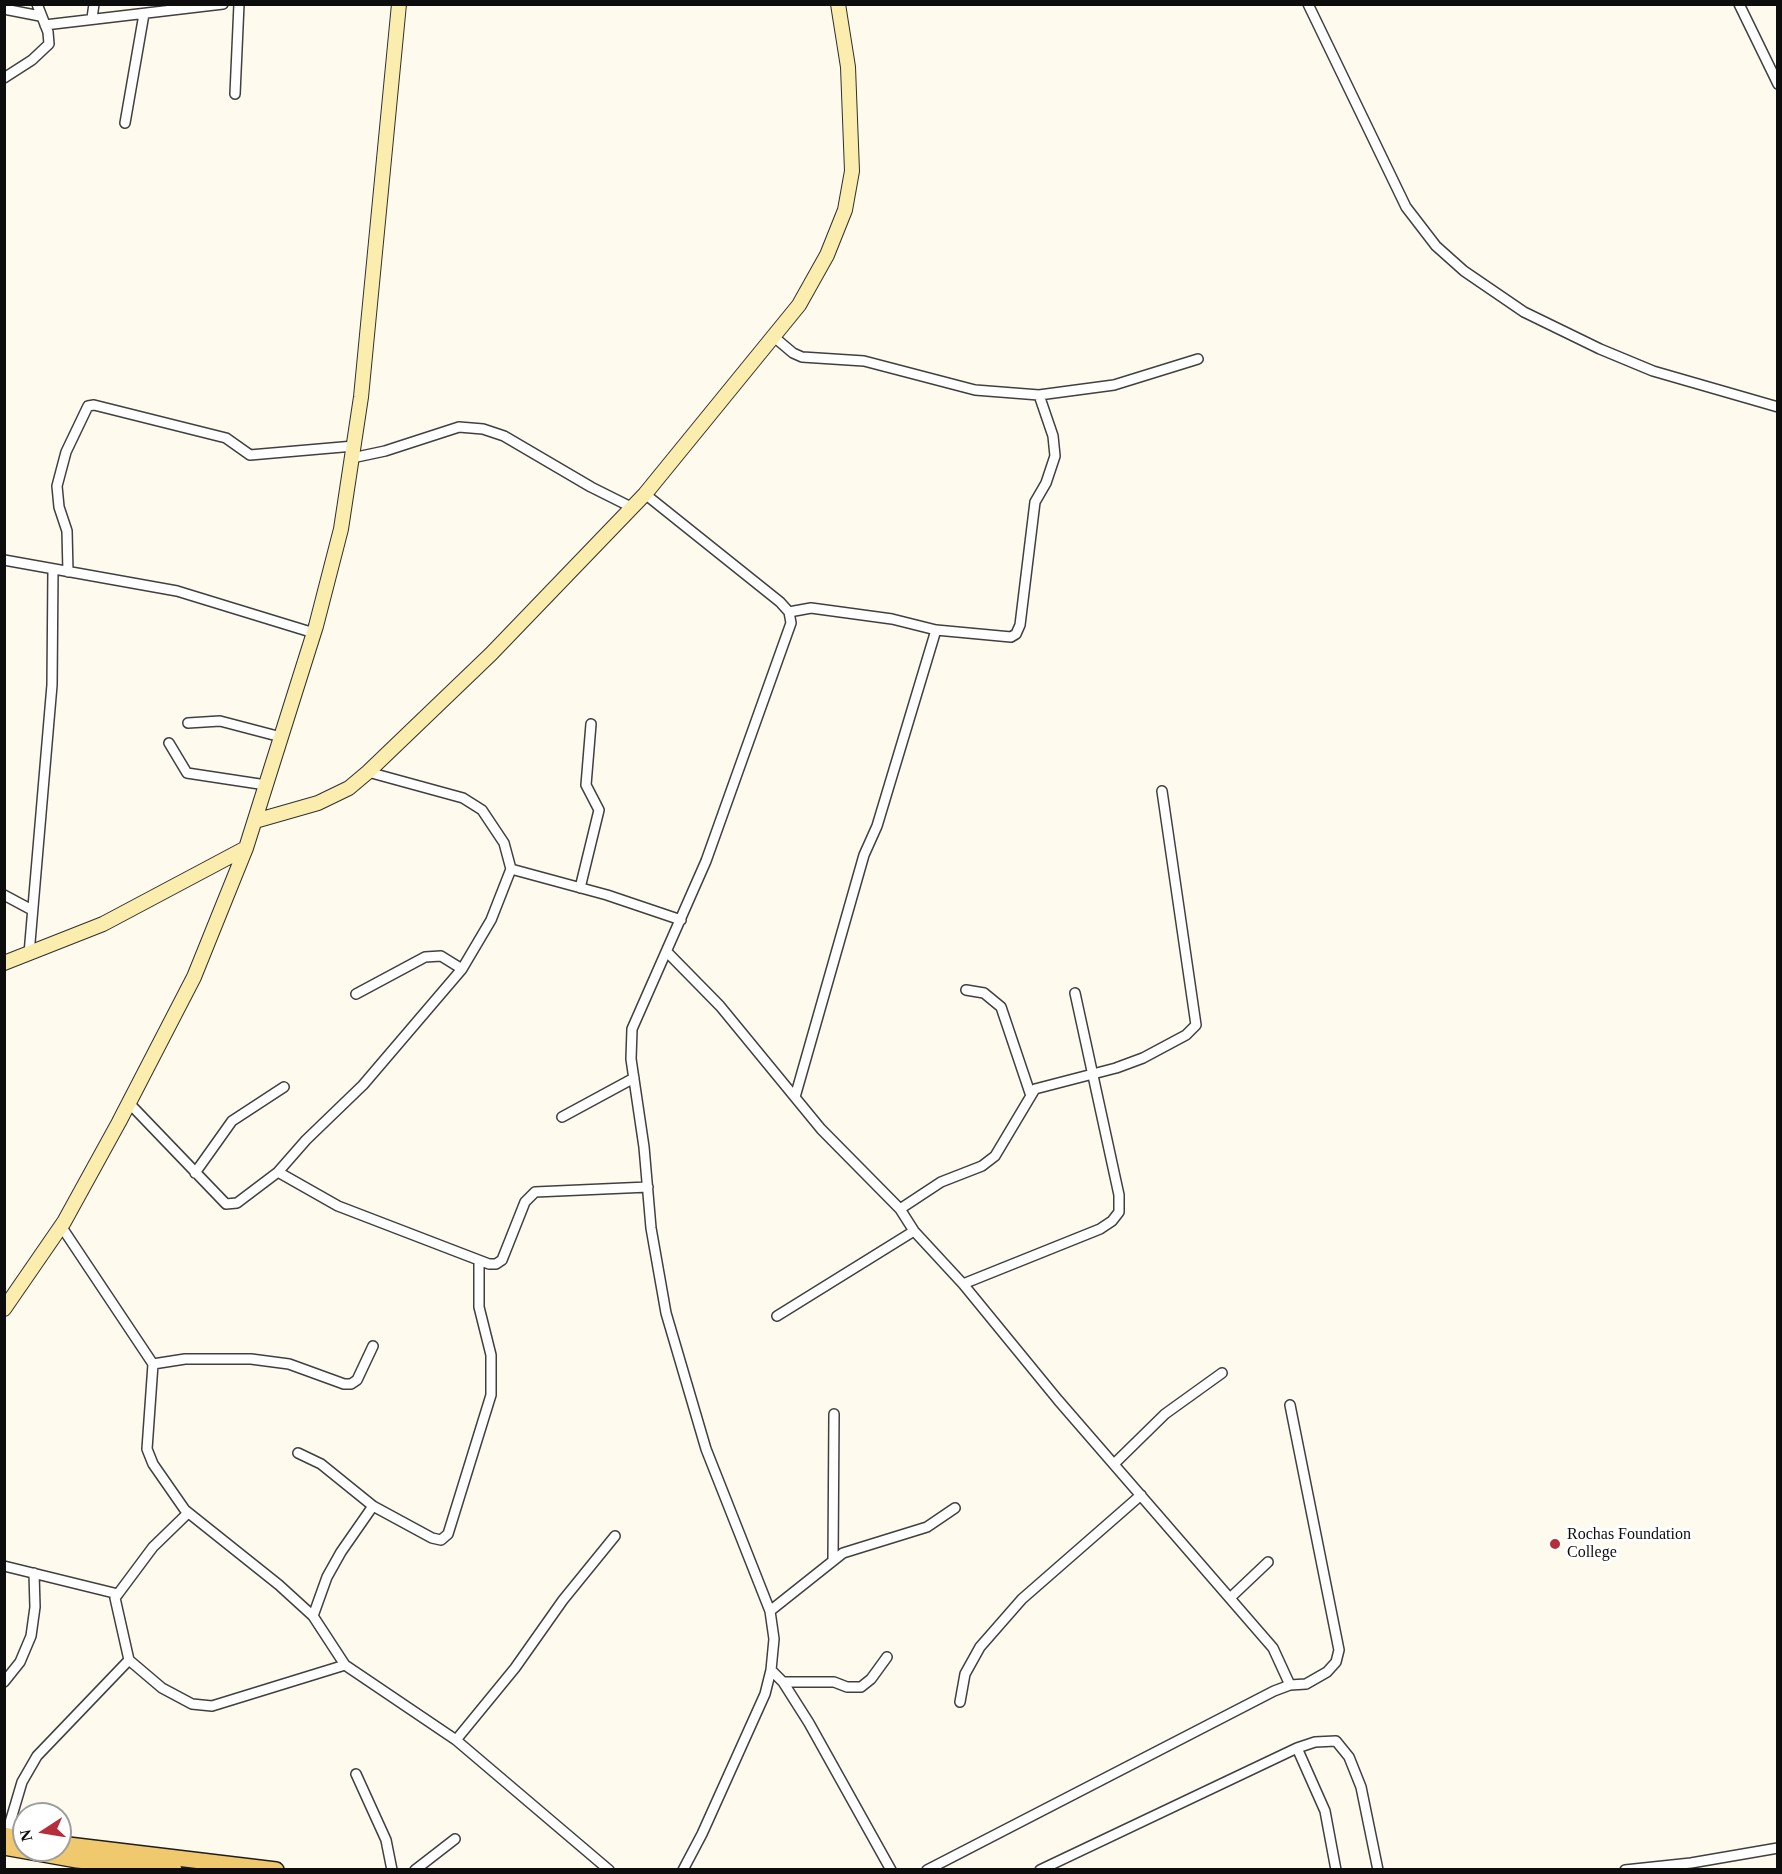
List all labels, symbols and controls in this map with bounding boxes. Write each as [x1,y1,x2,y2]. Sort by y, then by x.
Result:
place label: Rochas Foundation College [1567,1525,1691,1563]
marker: Rochas Foundation College [1548,1537,1562,1551]
north arrow [12,1802,72,1862]
text: N [16,1828,35,1843]

